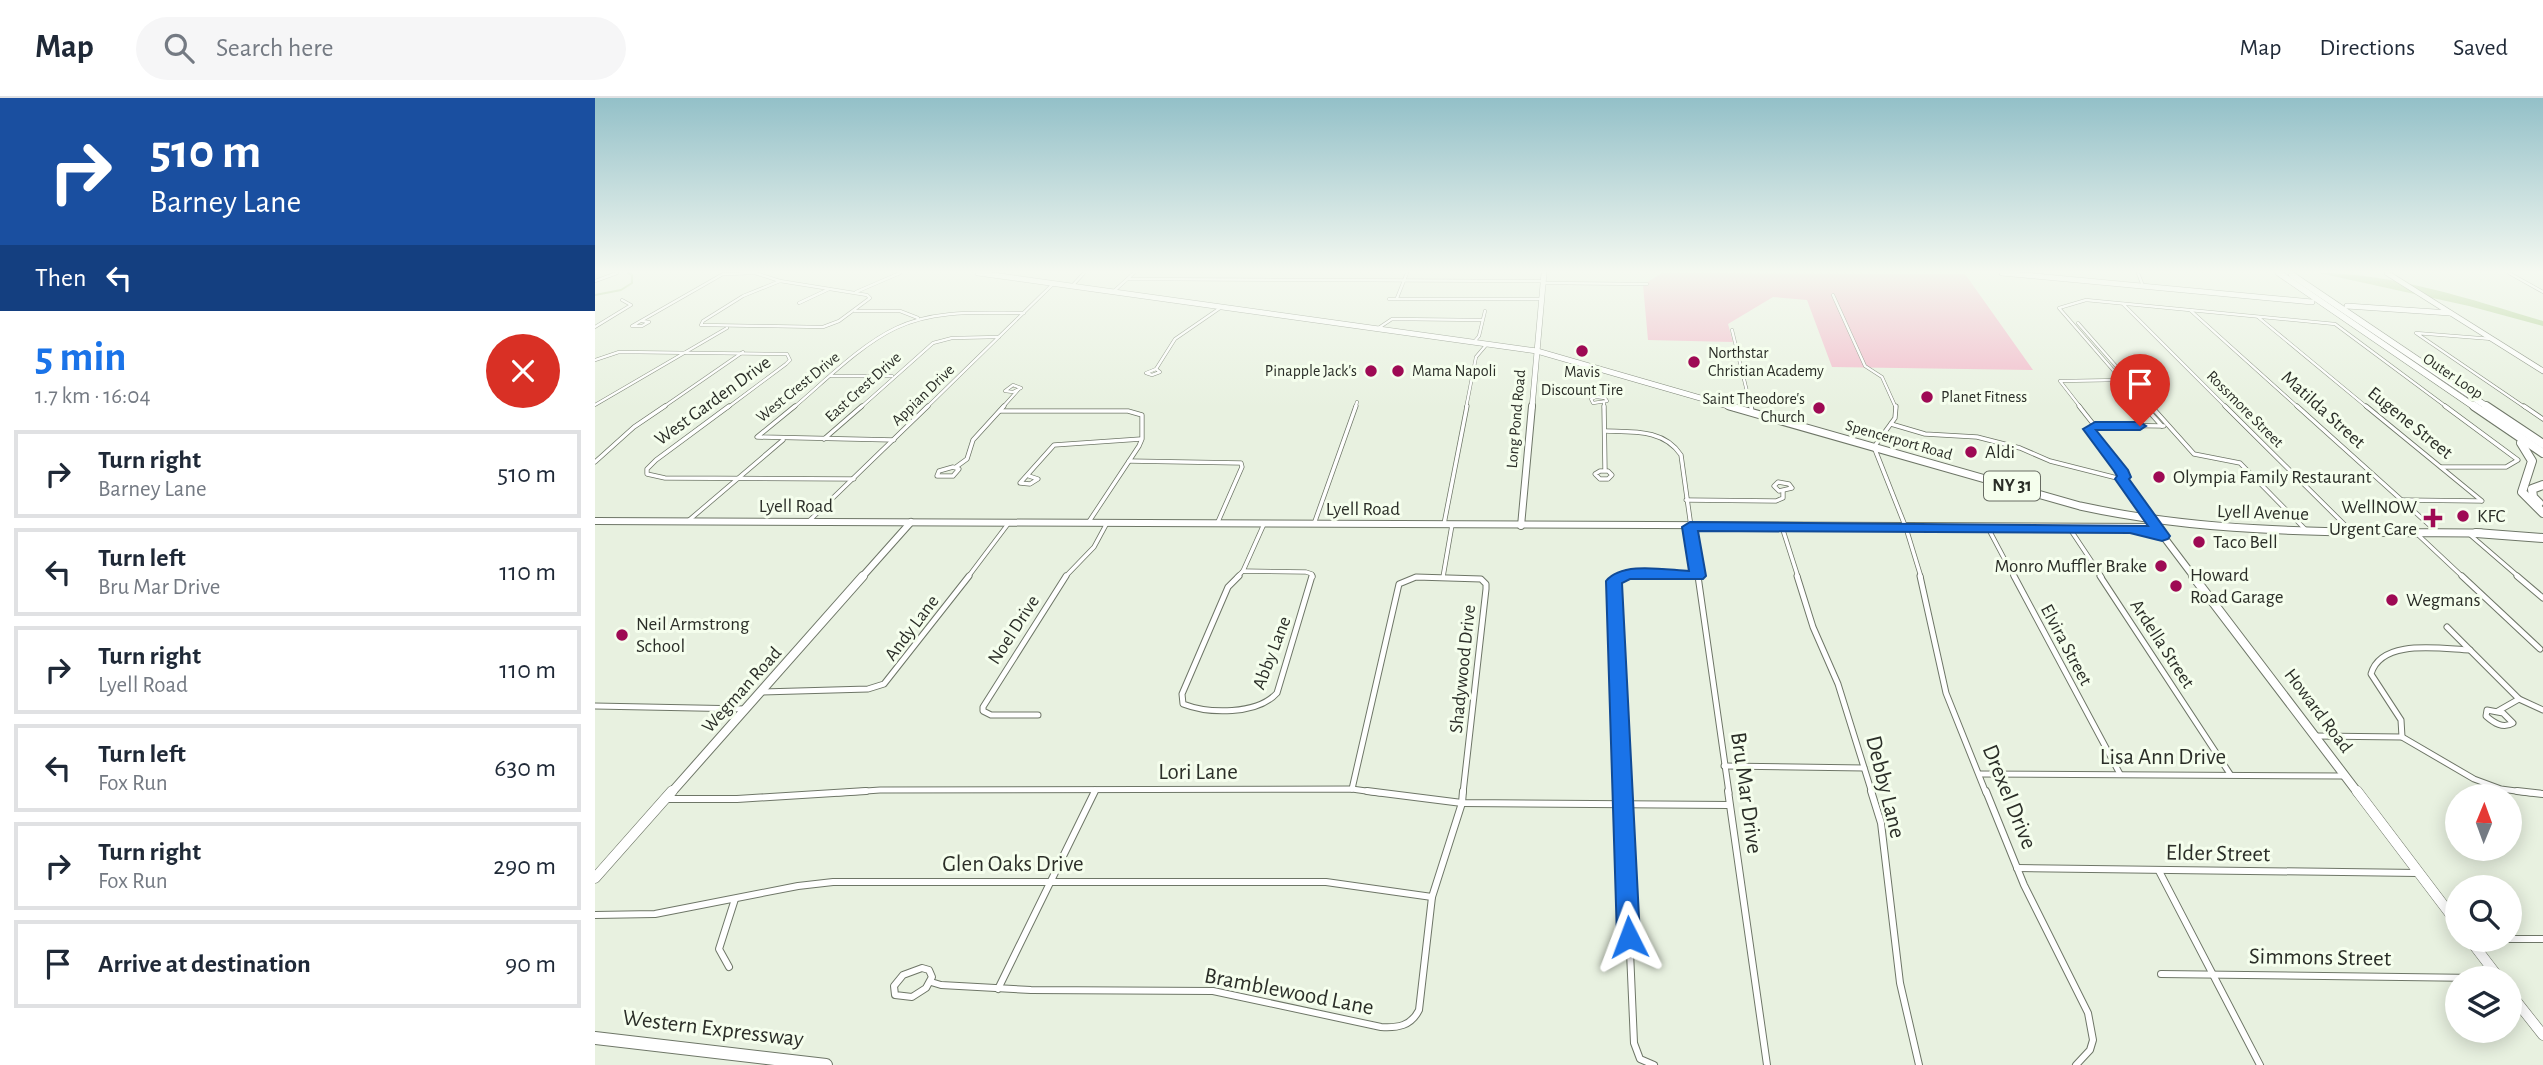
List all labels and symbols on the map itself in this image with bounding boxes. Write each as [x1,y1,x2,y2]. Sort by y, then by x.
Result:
marker: Mavis Discount Tire [1574,343,1590,359]
place label: Northstar Christian Academy [1708,345,1824,380]
street label: West Crest Drive [753,349,843,425]
street label: East Crest Drive [822,349,904,425]
street label: Outer Loop [2420,350,2486,402]
street label: West Garden Drive [652,353,774,449]
marker: Northstar Christian Academy [1686,354,1702,370]
pin [2110,354,2170,426]
street label: Appian Drive [888,361,958,429]
place label: Pinapple Jack's [1265,363,1357,379]
marker: Pinapple Jack's [1363,363,1379,379]
marker: Mama Napoli [1390,363,1406,379]
place label: Mama Napoli [1412,363,1496,379]
place label: Mavis Discount Tire [1541,364,1623,398]
street label: Rossmore Street [2204,368,2286,450]
street label: Matilda Street [2277,368,2369,452]
street label: Long Pond Road [1504,369,1528,469]
street label: Eugene Street [2364,383,2456,463]
marker: Planet Fitness [1919,389,1935,405]
place label: Planet Fitness [1941,389,2027,405]
place label: Saint Theodore's Church [1703,391,1805,425]
marker: Saint Theodore's Church [1811,400,1827,416]
street label: Spencerport Road [1844,417,1954,463]
place label: Aldi [1985,443,2015,462]
marker: Aldi [1963,444,1979,460]
place label: Olympia Family Restaurant [2173,468,2372,487]
marker: Olympia Family Restaurant [2151,469,2167,485]
road number: NY 31 [1984,472,2040,500]
street label: Lyell Road [759,497,833,516]
place label: WellNOW Urgent Care [2329,498,2417,539]
street label: Lyell Road [1326,500,1400,519]
street label: Lyell Avenue [2217,502,2309,524]
place label: KFC [2477,507,2506,526]
marker: WellNOW Urgent Care [2423,508,2443,528]
marker: KFC [2455,508,2471,524]
place label: Taco Bell [2213,533,2278,552]
marker: Taco Bell [2191,534,2207,550]
place label: Monro Muffler Brake [1995,557,2147,576]
marker: Monro Muffler Brake [2153,558,2169,574]
place label: Howard Road Garage [2190,566,2283,607]
marker: Howard Road Garage [2168,578,2184,594]
place label: Wegmans [2406,591,2481,610]
street label: Andy Lane [881,592,943,664]
street label: Noel Drive [985,592,1043,668]
marker: Wegmans [2384,592,2400,608]
street label: Ardella Street [2126,596,2198,692]
street label: Elvira Street [2037,601,2095,689]
street label: Shadywood Drive [1447,604,1479,734]
street label: Abby Lane [1249,614,1295,692]
place label: Neil Armstrong School [636,615,750,656]
marker: Neil Armstrong School [614,627,630,643]
street label: Wegman Road [699,643,785,737]
street label: Howard Road [2280,665,2356,757]
street label: Bru Mar Drive [1726,731,1766,855]
street label: Debby Lane [1861,733,1909,841]
street label: Drexel Drive [1978,741,2040,853]
street label: Lisa Ann Drive [2100,746,2226,769]
street label: Lori Lane [1158,761,1238,784]
north arrow [2445,784,2522,861]
street label: Elder Street [2165,842,2271,866]
street label: Glen Oaks Drive [942,853,1084,876]
position arrow [1592,900,1666,974]
street label: Simmons Street [2249,945,2392,971]
street label: Bramblewood Lane [1202,964,1376,1020]
street label: Western Expressway [621,1006,805,1052]

